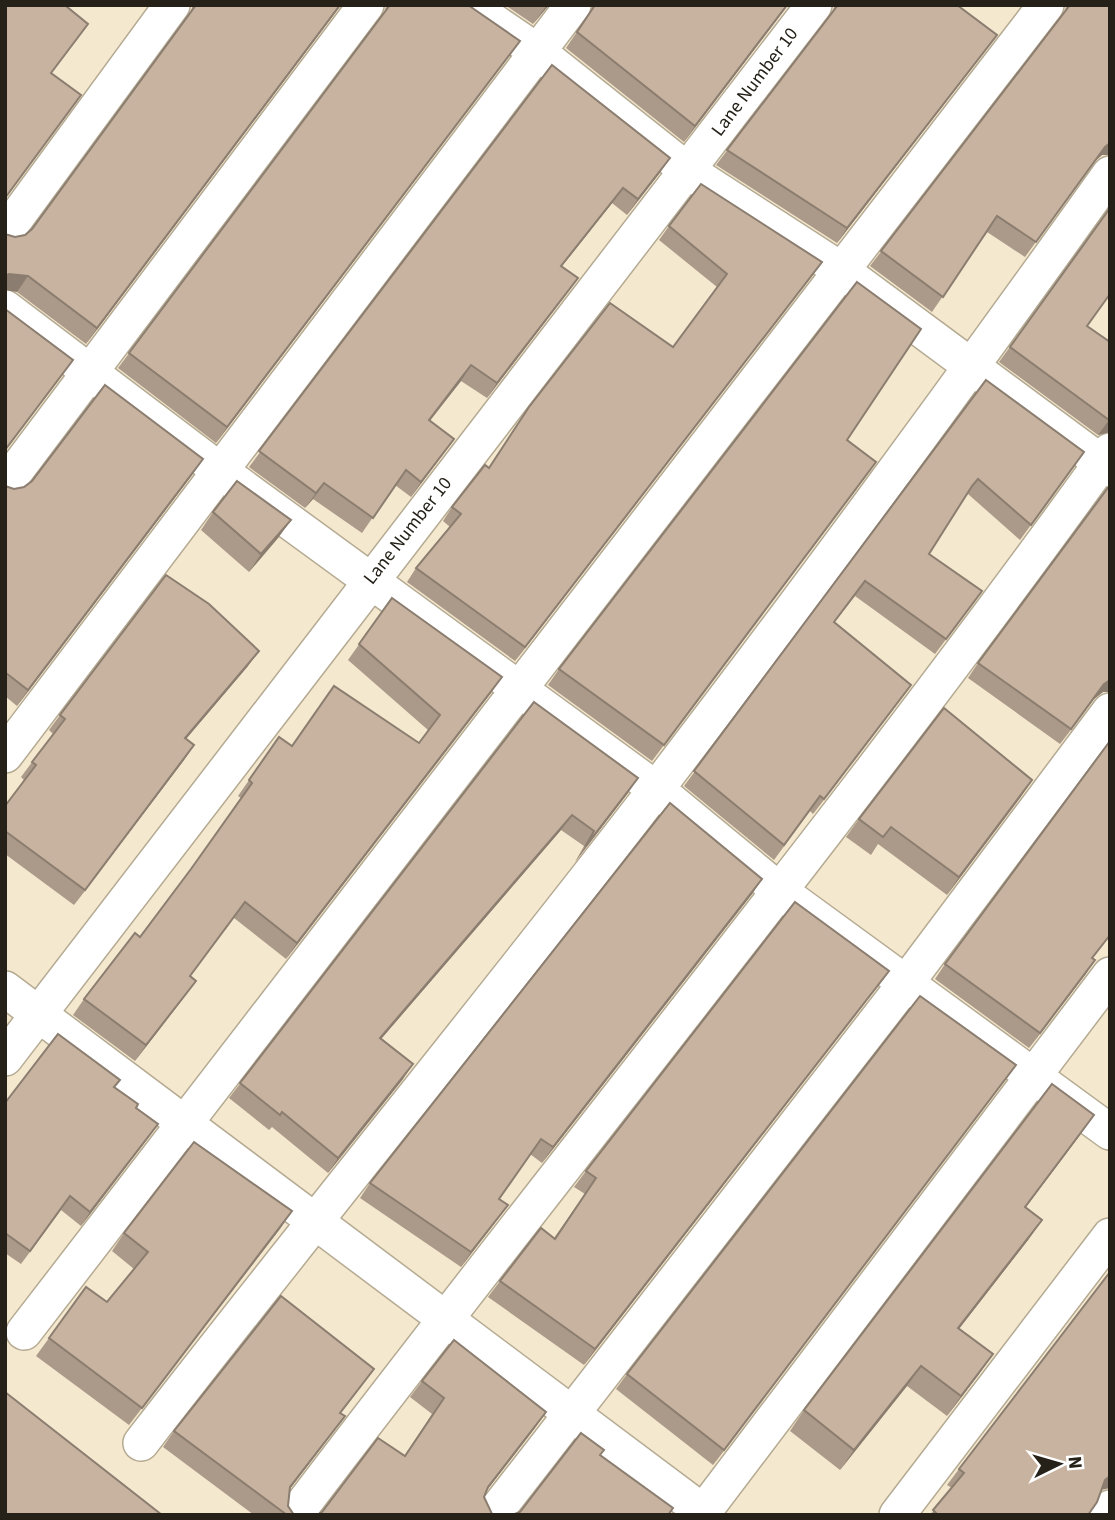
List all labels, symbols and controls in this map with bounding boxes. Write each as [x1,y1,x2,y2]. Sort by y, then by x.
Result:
street label: Lane Number 10 [705,22,805,142]
street label: Lane Number 10 [357,471,459,591]
north arrow [1024,1429,1094,1499]
text: N [1060,1455,1088,1470]

